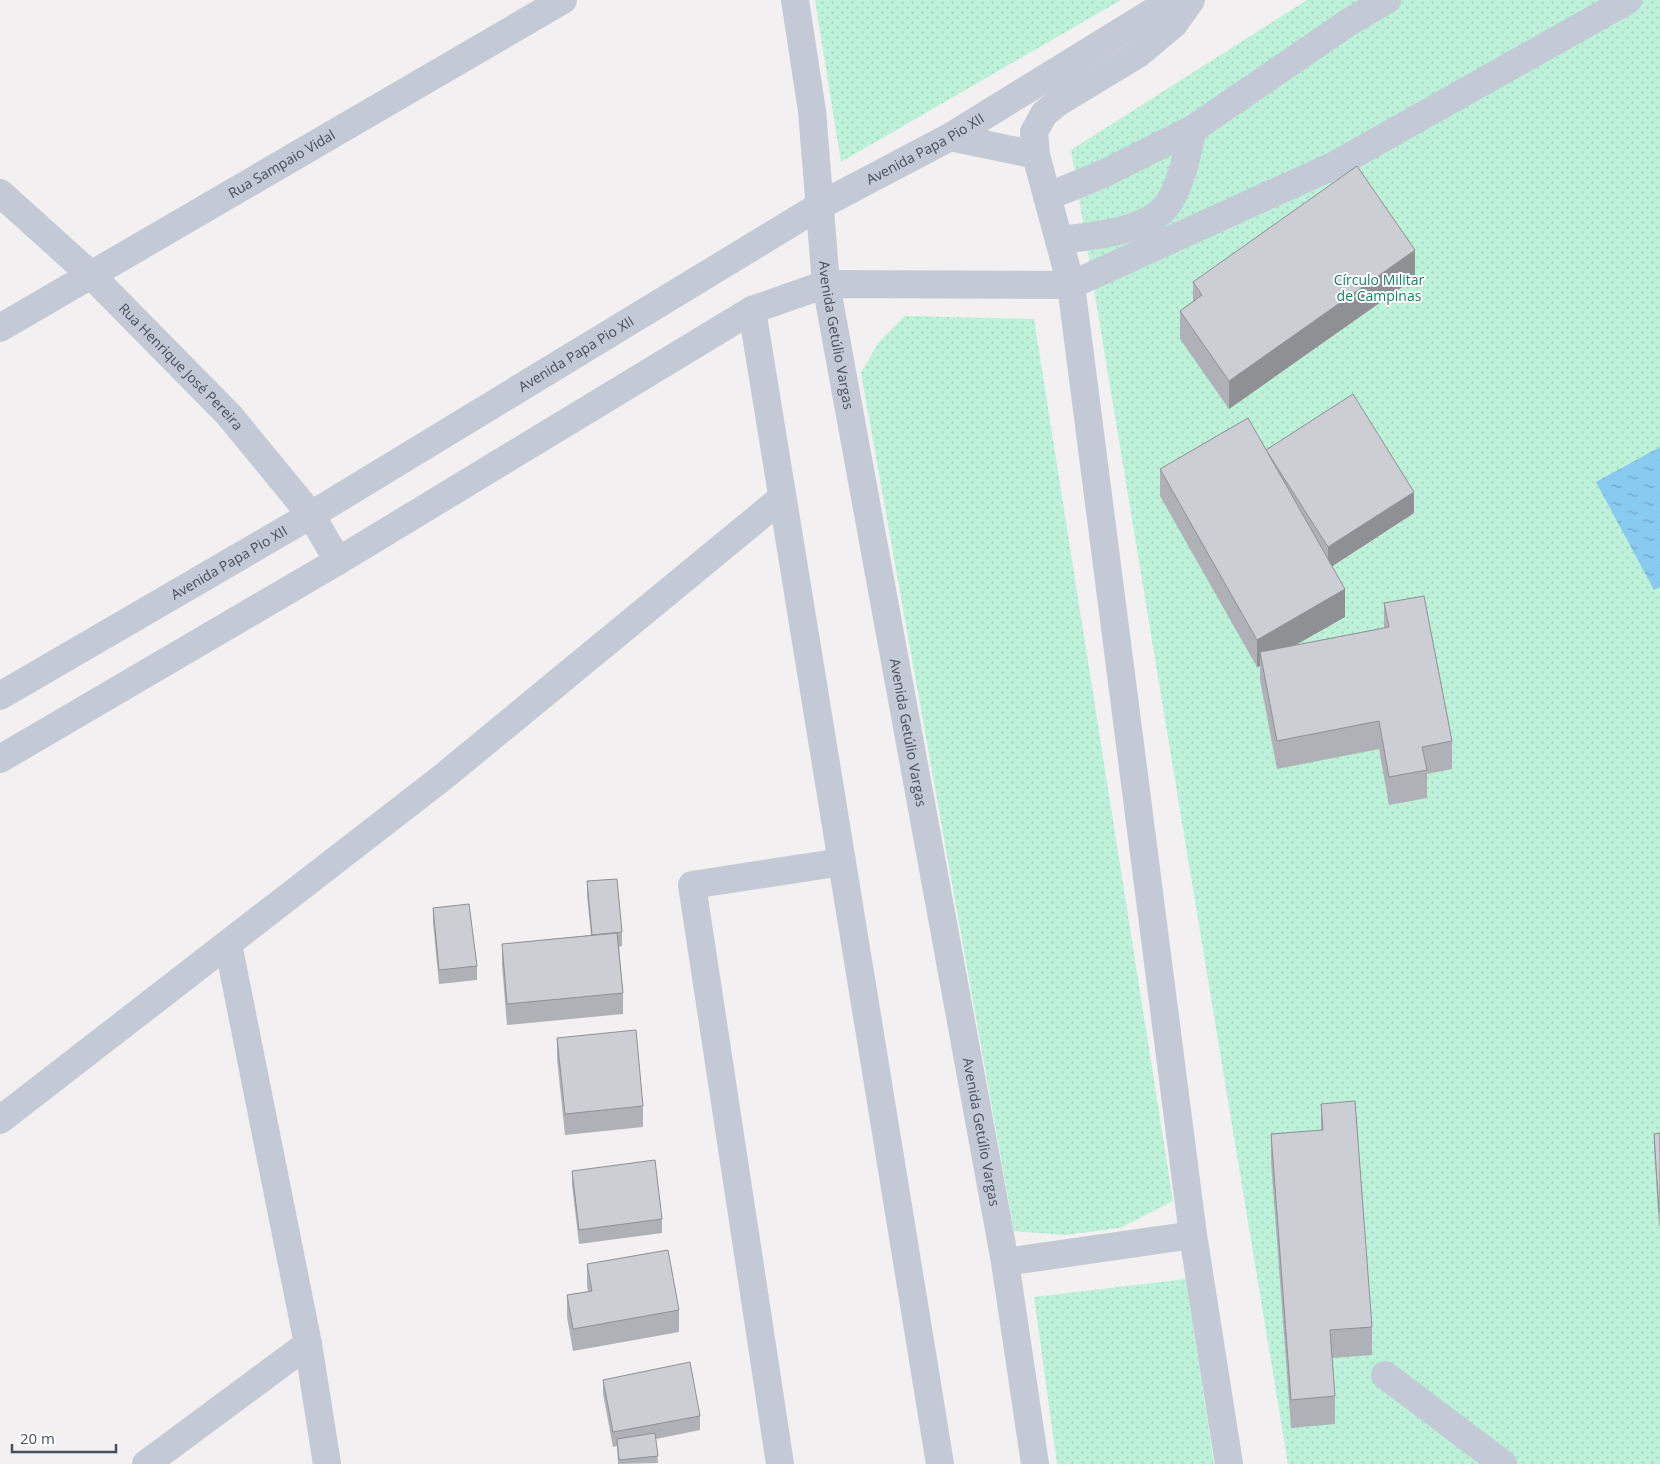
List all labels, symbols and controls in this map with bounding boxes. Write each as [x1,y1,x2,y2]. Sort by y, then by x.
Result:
street label: Avenida Papa Pio XII [863,108,988,189]
street label: Rua Sampaio Vidal [224,125,338,202]
street label: Avenida Getúlio Vargas [815,260,859,411]
park label: Círculo Militar de Campinas [1334,270,1425,305]
street label: Rua Henrique José Pereira [115,299,248,434]
street label: Avenida Papa Pio XII [514,311,637,396]
street label: Avenida Papa Pio XII [167,521,291,604]
street label: Avenida Getúlio Vargas [886,657,932,809]
street label: Avenida Getúlio Vargas [959,1056,1005,1208]
scale bar [12,1422,116,1454]
text: 20 m [20,1428,55,1448]

